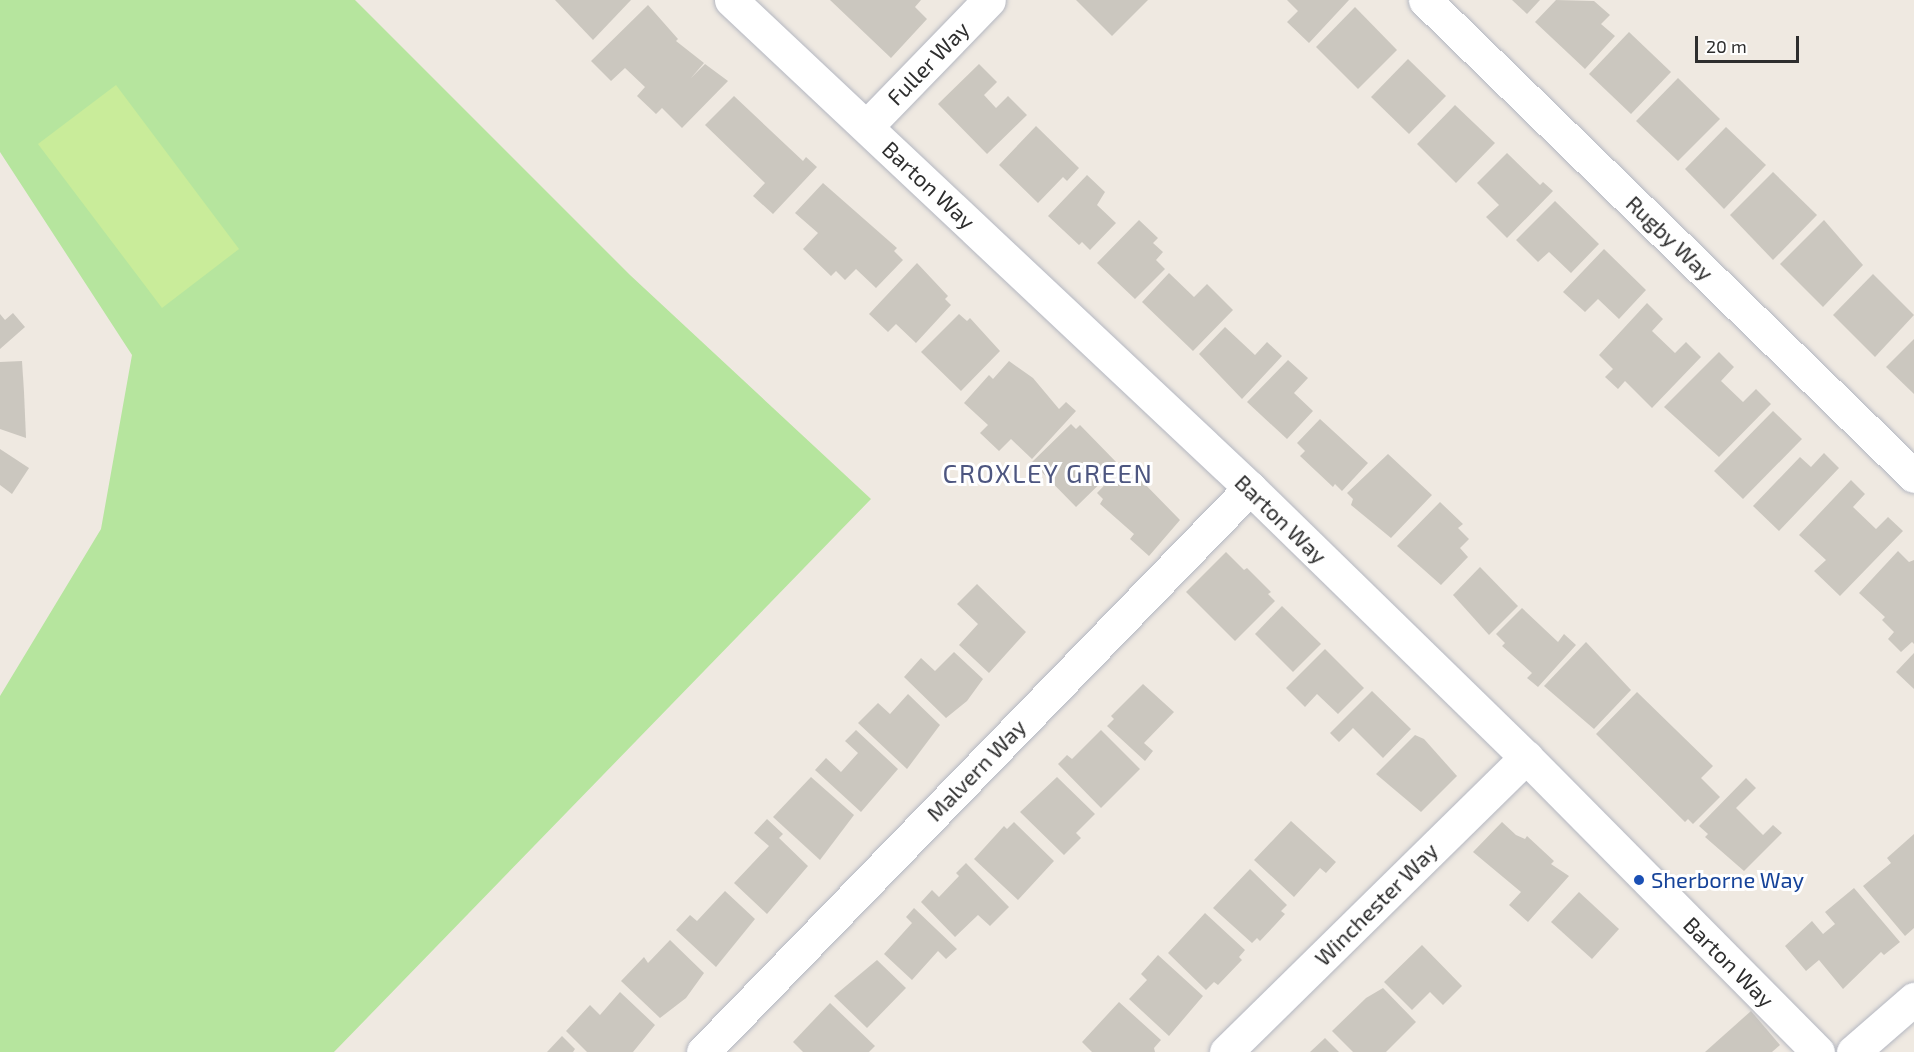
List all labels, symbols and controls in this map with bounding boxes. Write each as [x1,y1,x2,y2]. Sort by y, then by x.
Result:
street label: Fuller Way [881,15,975,111]
scale bar [1698,24,1802,62]
text: 20 m [1706,35,1747,57]
street label: Barton Way [877,135,981,235]
street label: Rugby Way [1621,190,1719,286]
district label: CROXLEY GREEN [942,457,1154,489]
street label: Barton Way [1230,469,1332,569]
street label: Malvern Way [921,714,1031,826]
street label: Winchester Way [1309,837,1443,971]
place label: Sherborne Way [1651,867,1804,893]
marker: Sherborne Way [1632,873,1646,887]
street label: Barton Way [1678,911,1780,1013]

